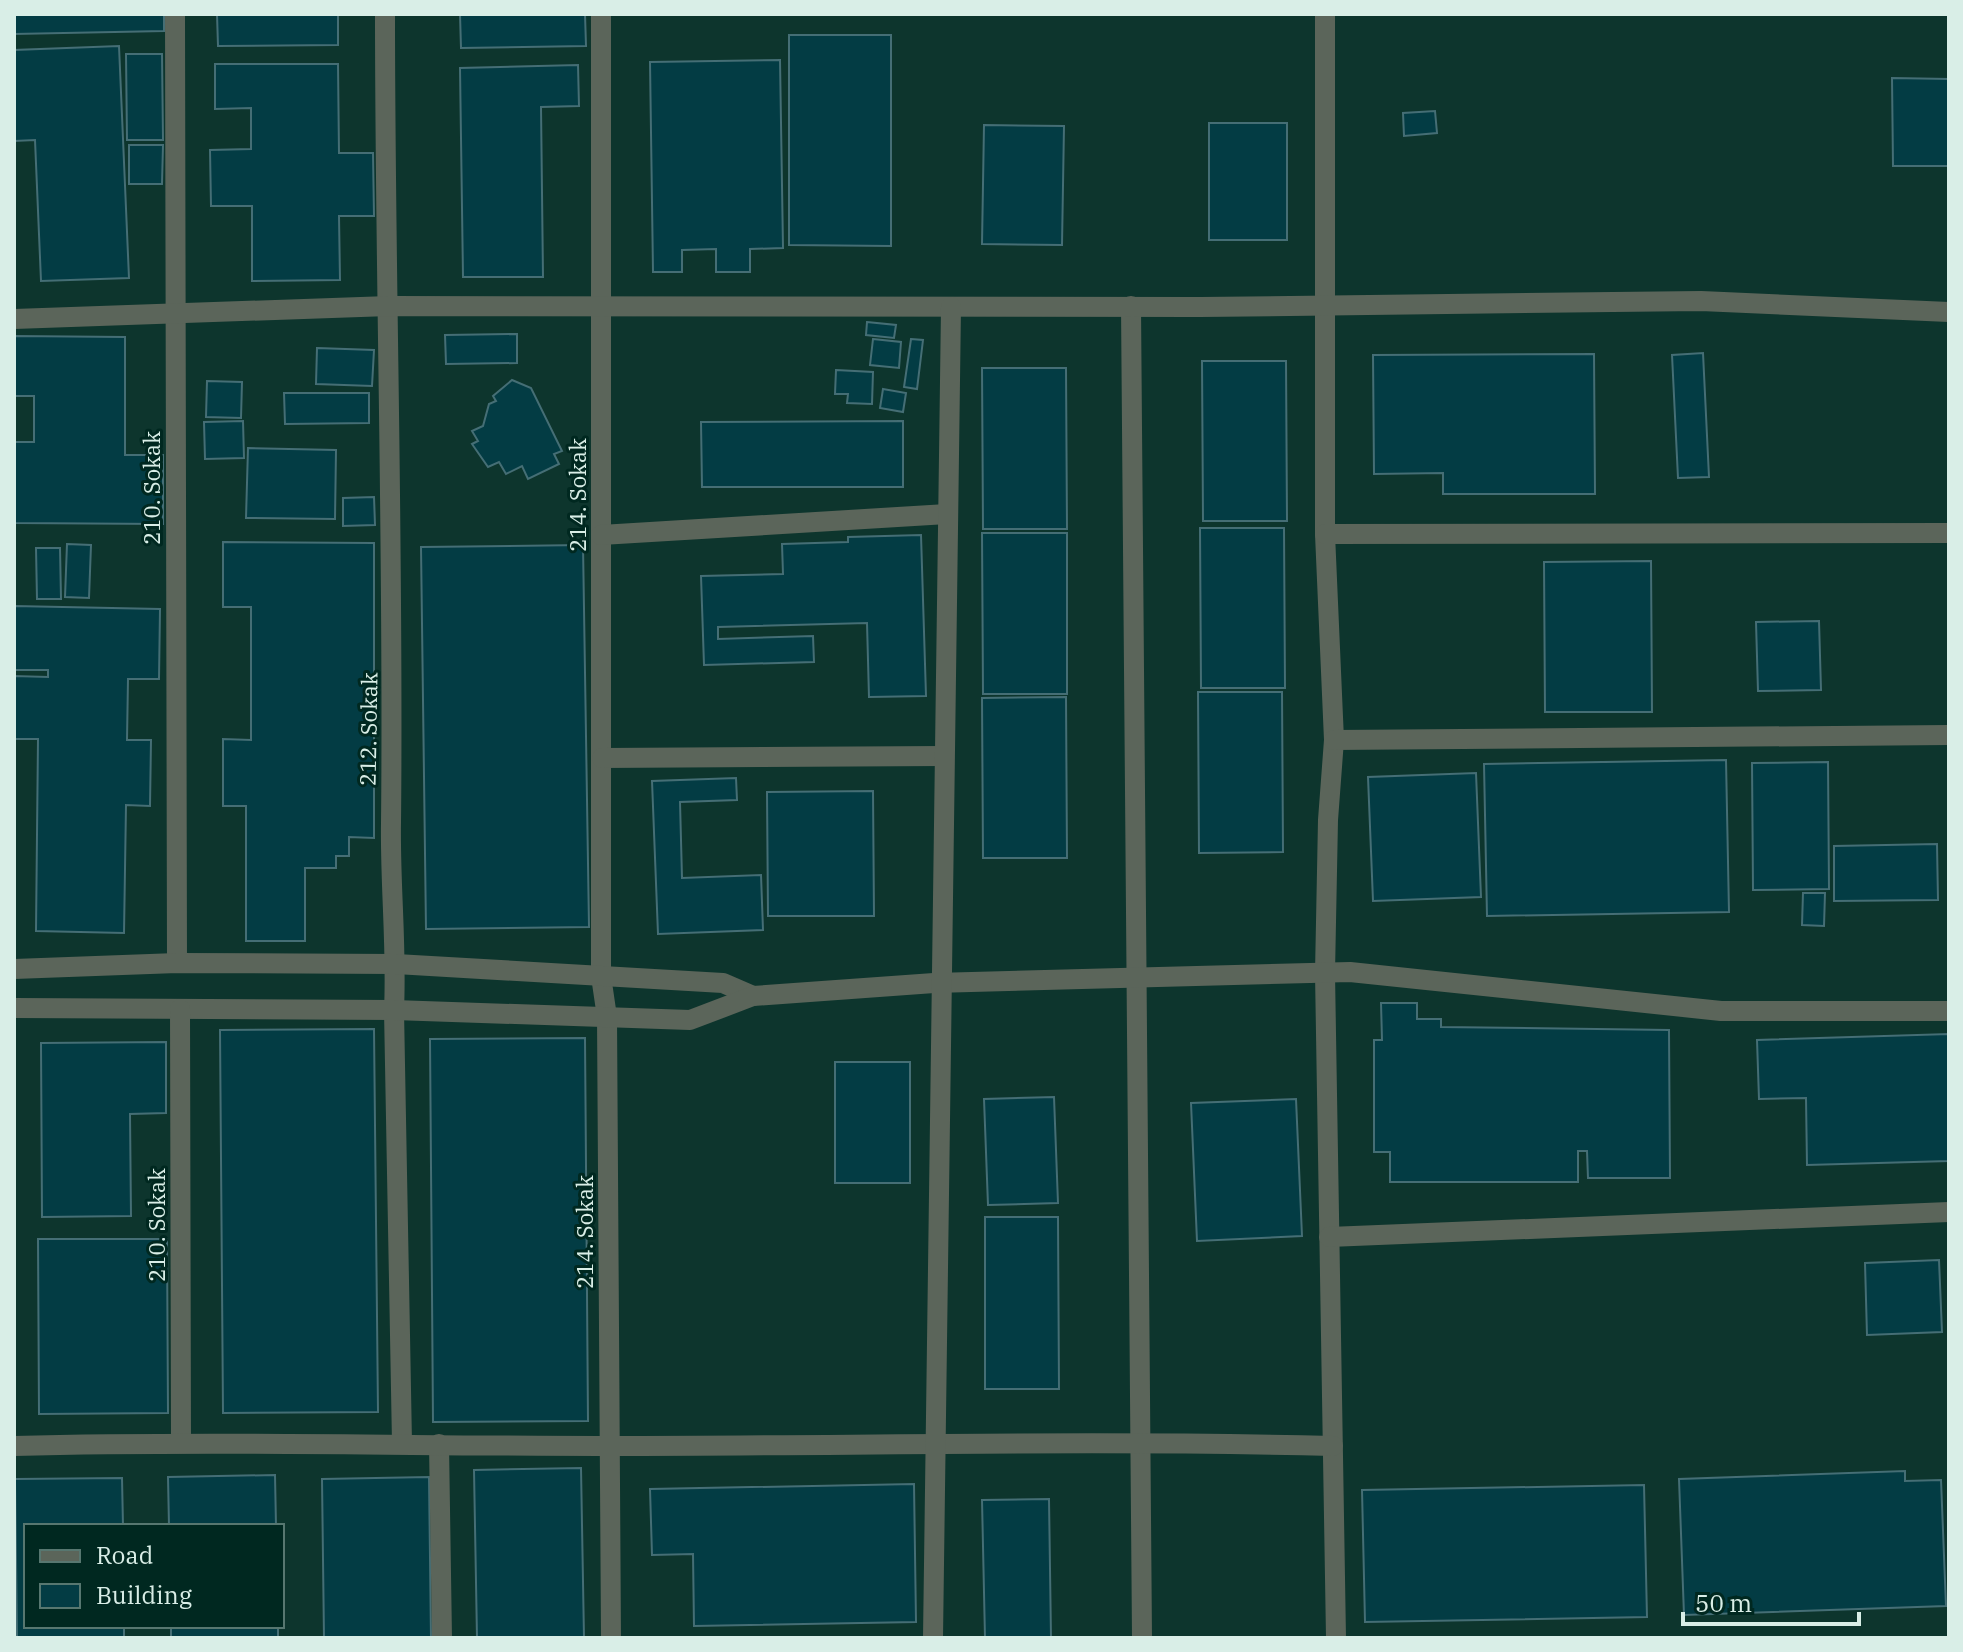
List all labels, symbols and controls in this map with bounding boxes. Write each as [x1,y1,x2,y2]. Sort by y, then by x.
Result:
street label: 210. Sokak [137,431,166,545]
street label: 214. Sokak [563,438,592,552]
street label: 212. Sokak [353,672,383,786]
street label: 210. Sokak [142,1168,171,1282]
street label: 214. Sokak [570,1175,599,1289]
legend [24,1524,284,1628]
text: Road [96,1539,153,1571]
scale bar [1683,1576,1859,1626]
text: Building [96,1579,192,1611]
text: 50 m [1695,1587,1752,1619]

